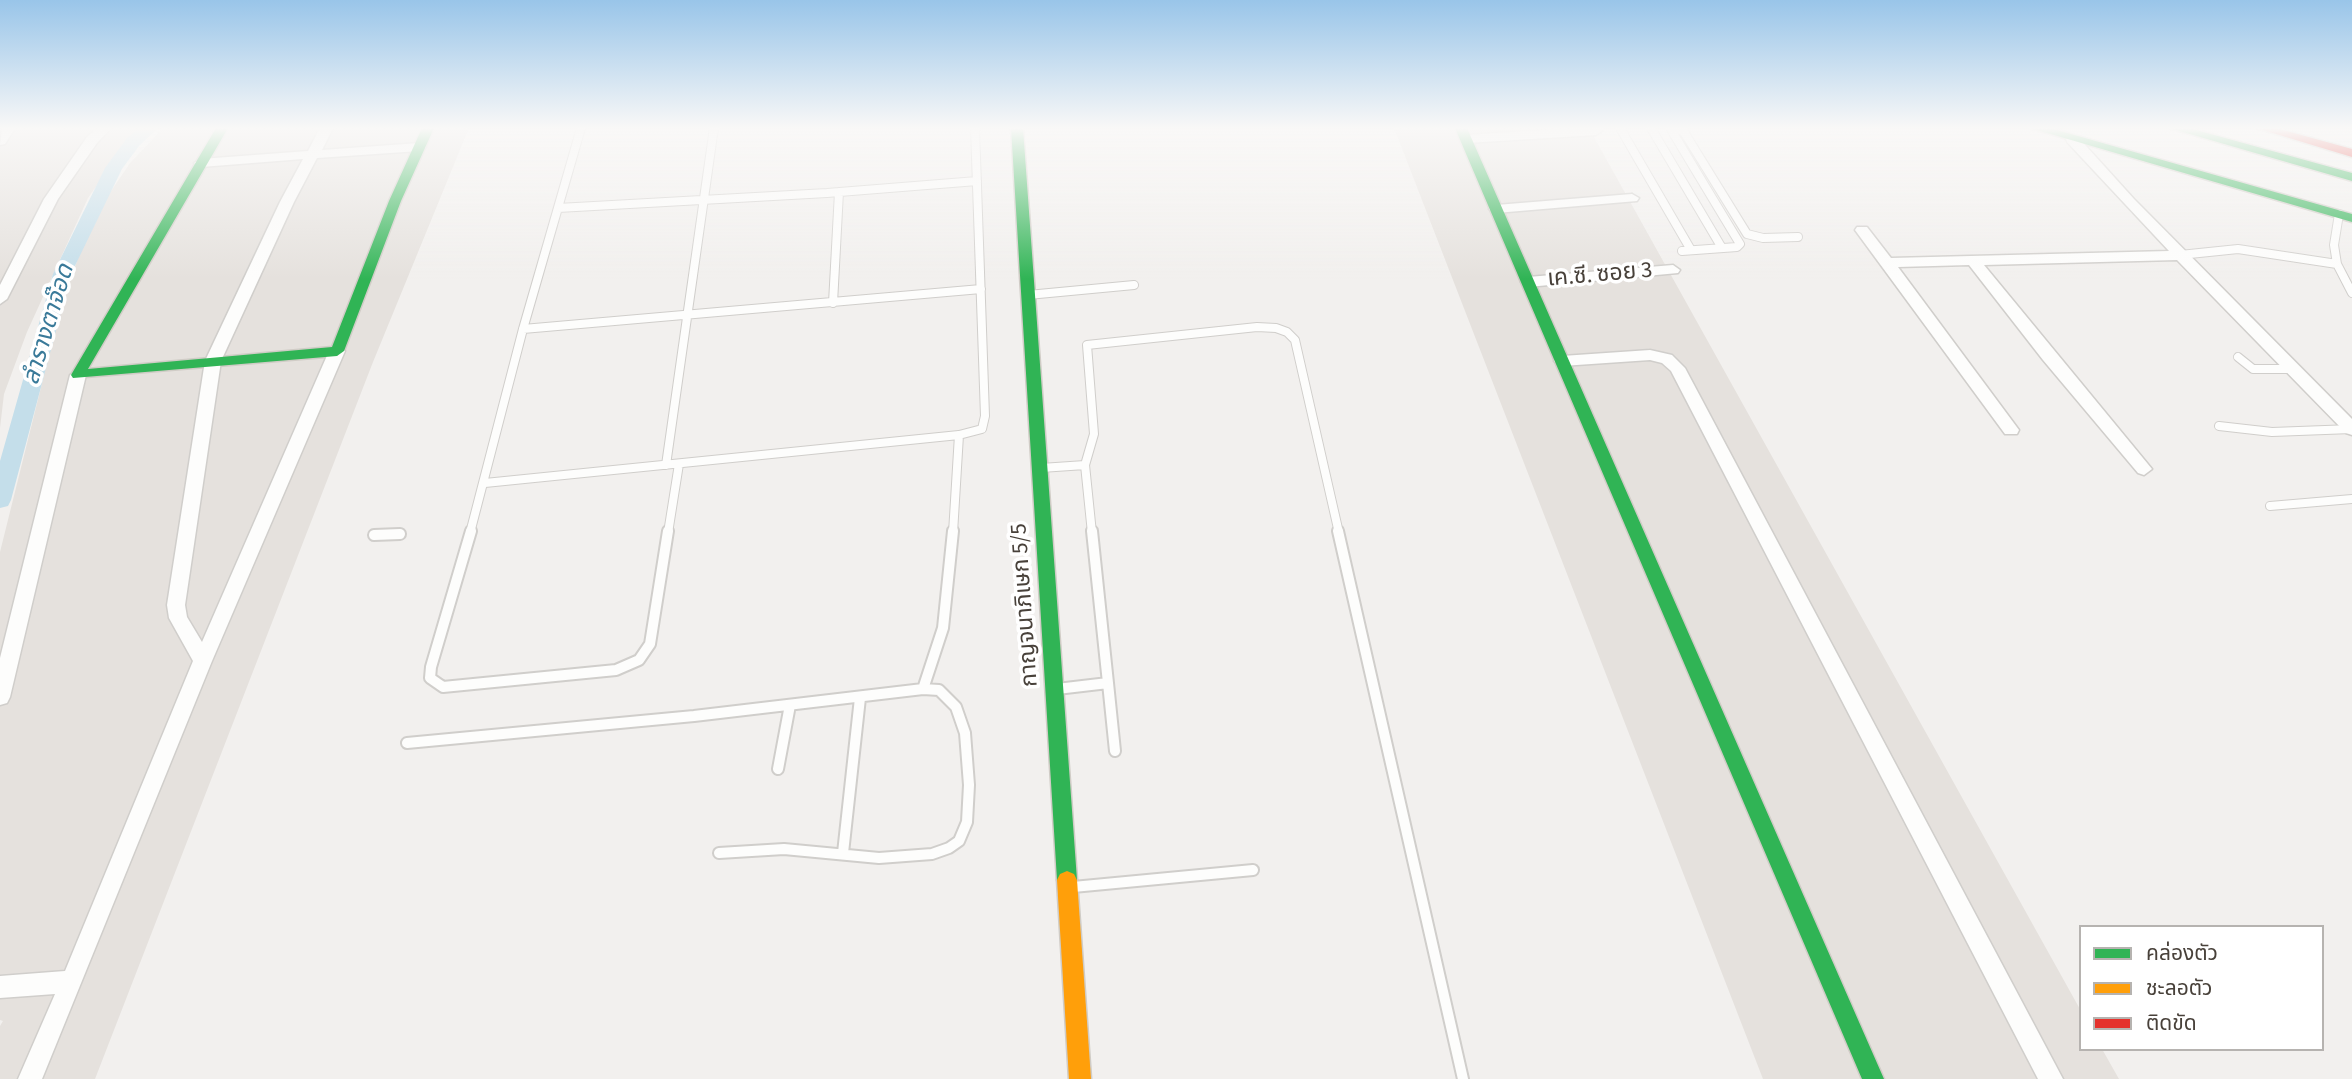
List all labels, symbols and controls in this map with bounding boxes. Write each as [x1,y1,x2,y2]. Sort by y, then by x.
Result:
street label: เค.ซี. ซอย 3 [1546,258,1654,294]
water label: ลำรางตาจ๊อด [18,261,82,389]
street label: กาญจนาภิเษก 5/5 [1007,522,1045,688]
legend [2079,925,2324,1051]
text: คล่องตัว [2146,938,2218,968]
text: ชะลอตัว [2146,973,2212,1003]
text: ติดขัด [2146,1008,2197,1038]

